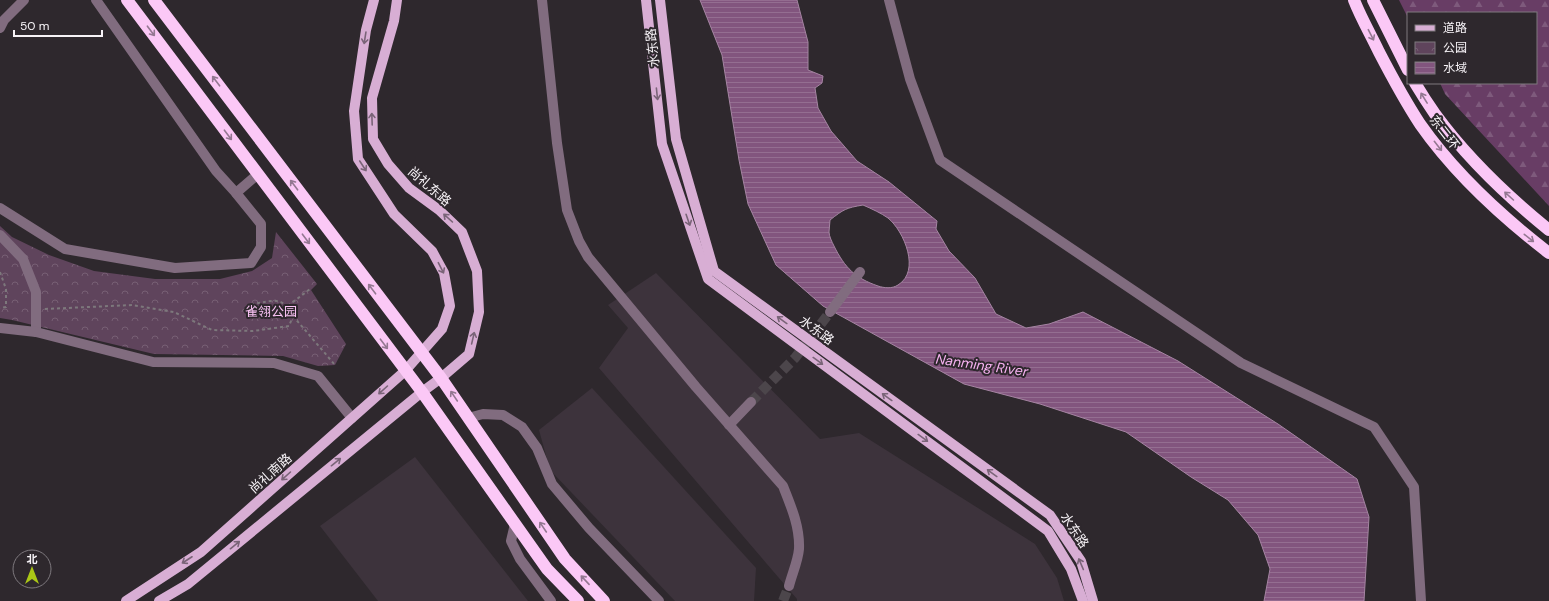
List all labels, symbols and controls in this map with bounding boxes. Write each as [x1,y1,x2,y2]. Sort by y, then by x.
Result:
scale bar [14,12,102,38]
legend [1407,12,1537,84]
text: 50 m [20,18,49,34]
text: 道路 [1443,20,1467,36]
one-way arrow [146,26,155,37]
street label: 水东路 [642,28,663,68]
one-way arrow [1368,29,1375,41]
one-way arrow [361,31,369,44]
text: 公园 [1443,40,1467,56]
text: 水域 [1443,60,1467,76]
one-way arrow [211,76,220,87]
one-way arrow [653,87,661,100]
one-way arrow [1420,93,1428,104]
street label: 东二环 [1426,112,1463,153]
one-way arrow [369,113,376,126]
one-way arrow [224,130,233,141]
one-way arrow [1434,141,1442,152]
one-way arrow [359,160,367,172]
street label: 尚礼东路 [404,163,455,210]
one-way arrow [290,180,298,191]
one-way arrow [1504,191,1514,200]
one-way arrow [685,213,692,226]
one-way arrow [443,214,453,223]
one-way arrow [302,234,311,245]
one-way arrow [1524,234,1535,242]
one-way arrow [438,262,445,274]
one-way arrow [368,283,377,294]
park label: 雀翎公园 [245,303,297,320]
street label: 水东路 [796,312,837,349]
one-way arrow [776,316,787,324]
one-way arrow [469,332,477,345]
one-way arrow [380,338,388,349]
water label: Nanming River [935,350,1030,381]
one-way arrow [813,357,824,365]
one-way arrow [378,385,388,394]
one-way arrow [450,391,458,402]
one-way arrow [881,392,892,401]
one-way arrow [917,434,928,442]
street label: 尚礼南路 [245,450,295,497]
one-way arrow [331,458,341,467]
one-way arrow [987,469,998,477]
one-way arrow [281,471,291,481]
street label: 水东路 [1057,509,1093,551]
one-way arrow [539,522,547,533]
one-way arrow [230,541,241,549]
north arrow [12,549,52,589]
text: 北 [27,552,38,566]
one-way arrow [182,556,193,565]
one-way arrow [1077,558,1085,570]
one-way arrow [580,575,589,585]

